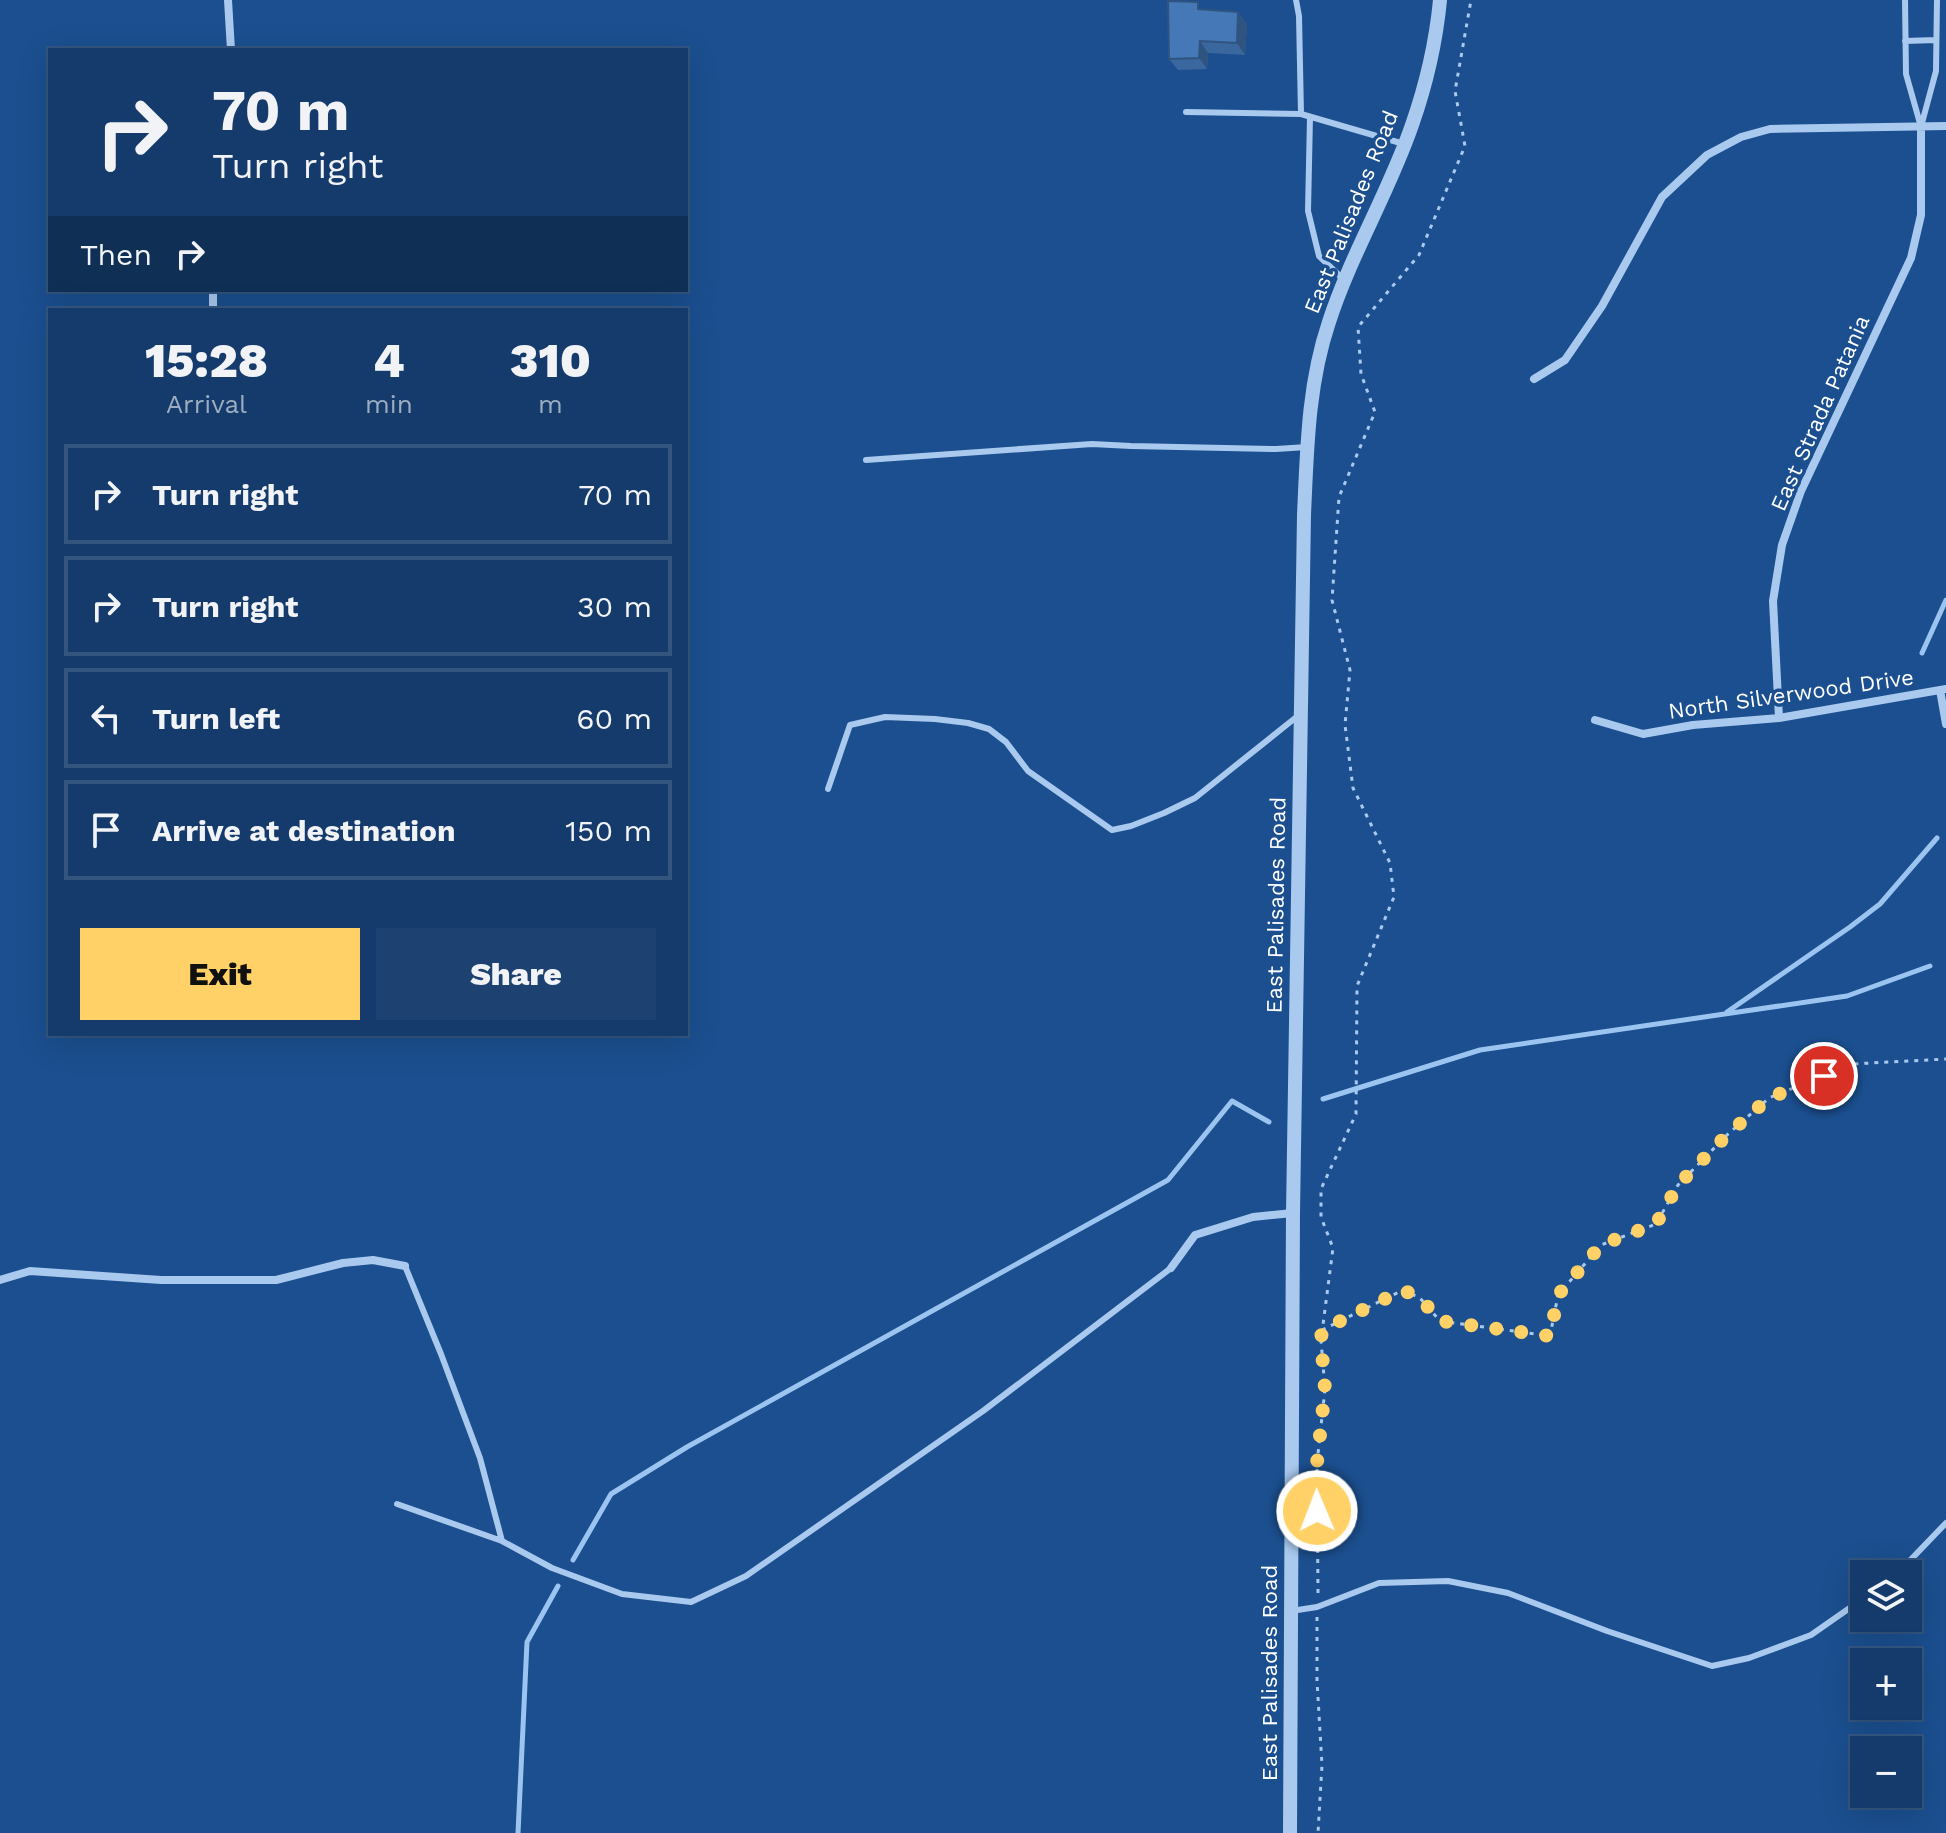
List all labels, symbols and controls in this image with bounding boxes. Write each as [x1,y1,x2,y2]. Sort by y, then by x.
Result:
text: 70 m [212,78,349,144]
icon: right [80,80,184,184]
street label: East Palisades Road [1299,107,1403,317]
text: Turn right [212,145,383,187]
icon: right [168,232,212,276]
text: Then [80,237,152,272]
street label: East Strada Patania [1766,311,1874,515]
text: 15:28 [145,332,268,389]
text: 4 [373,332,405,389]
text: 310 [510,332,591,389]
text: Arrival [166,389,247,419]
text: min [365,389,413,419]
text: m [538,389,563,419]
icon: right [84,472,128,516]
text: Turn right [152,477,298,512]
text: 70 m [578,477,652,512]
icon: right [84,584,128,628]
text: Turn right [152,589,298,624]
text: 30 m [577,589,652,624]
street label: North Silverwood Drive [1667,664,1915,724]
icon: left [84,696,128,740]
text: Turn left [152,701,280,736]
text: 60 m [576,701,652,736]
street label: East Palisades Road [1262,797,1290,1013]
icon: arrive [84,808,128,852]
text: Arrive at destination [152,813,456,848]
text: 150 m [565,813,652,848]
button: Exit [80,928,360,1020]
button: Share [376,928,656,1020]
pin [1790,1042,1858,1110]
icon: arrive [1802,1054,1846,1098]
position arrow [1275,1469,1359,1553]
map controls [1850,1560,1922,1808]
button: layers [1850,1560,1922,1632]
street label: East Palisades Road [1257,1565,1282,1781]
button: + [1850,1648,1922,1720]
button: − [1850,1736,1922,1808]

